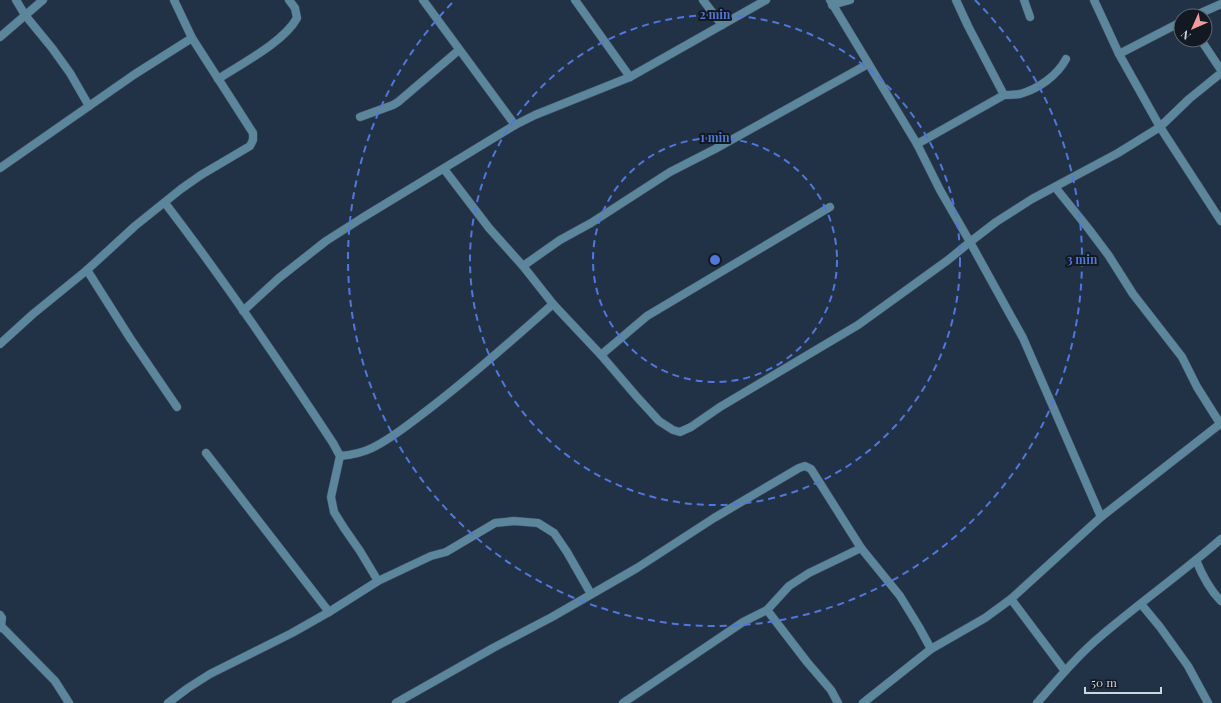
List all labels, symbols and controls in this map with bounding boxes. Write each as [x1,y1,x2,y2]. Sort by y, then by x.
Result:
text: 2 min [700,6,731,22]
north arrow [1173,8,1213,48]
text: N [1177,27,1194,44]
text: 1 min [700,129,730,145]
text: 3 min [1067,251,1098,267]
centre of rings [708,253,722,267]
scale bar [1085,669,1161,695]
text: 50 m [1091,674,1117,690]

